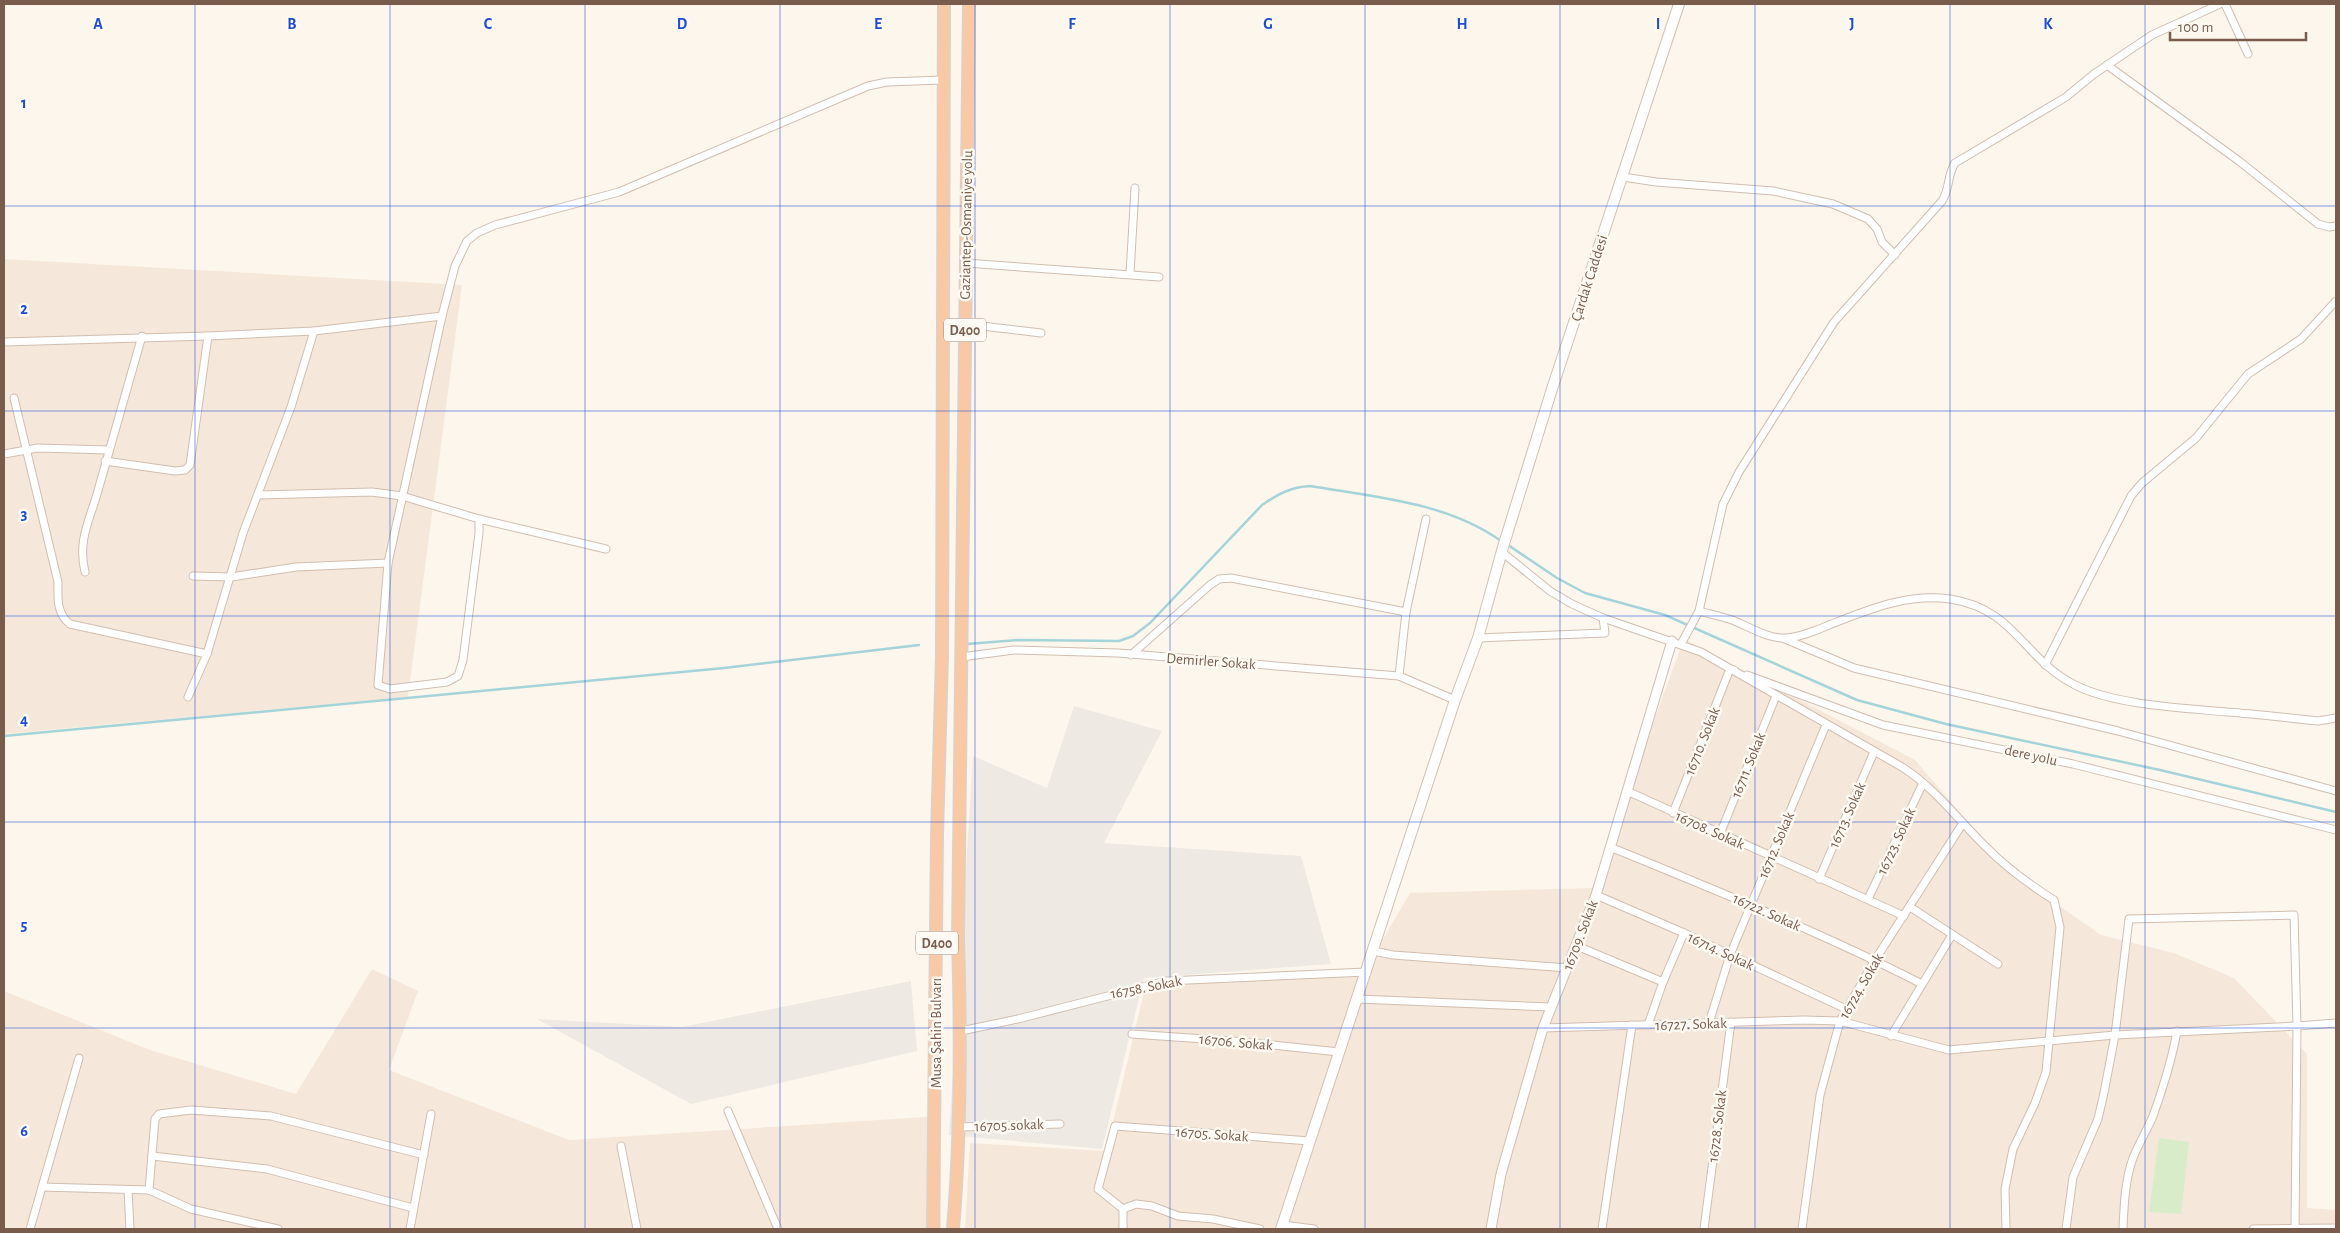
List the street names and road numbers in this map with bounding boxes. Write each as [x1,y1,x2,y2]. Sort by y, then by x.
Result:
street label: Gaziantep-Osmaniye yolu [958,150,975,300]
street label: Çardak Caddesi [1568,233,1610,323]
road number: D400 [944,318,986,342]
street label: Demirler Sokak [1166,651,1256,672]
street label: 16710. Sokak [1682,705,1723,777]
street label: 16711. Sokak [1729,730,1768,800]
street label: dere yolu [2003,743,2059,768]
street label: 16713. Sokak [1826,780,1869,850]
street label: 16723. Sokak [1874,805,1918,877]
street label: 16708. Sokak [1673,809,1747,852]
street label: 16712. Sokak [1756,810,1797,881]
street label: 16722. Sokak [1731,891,1803,934]
street label: 16709. Sokak [1560,898,1601,972]
street label: 16714. Sokak [1685,930,1756,973]
road number: D400 [916,931,958,954]
street label: 16724. Sokak [1837,951,1886,1022]
street label: 16758. Sokak [1109,973,1183,1002]
street label: Musa Şahin Bulvarı [929,978,944,1088]
street label: 16727. Sokak [1655,1016,1727,1033]
street label: 16706. Sokak [1199,1032,1274,1053]
street label: 16728. Sokak [1706,1089,1729,1163]
street label: 16705.sokak [974,1117,1044,1134]
street label: 16705. Sokak [1175,1124,1249,1145]

